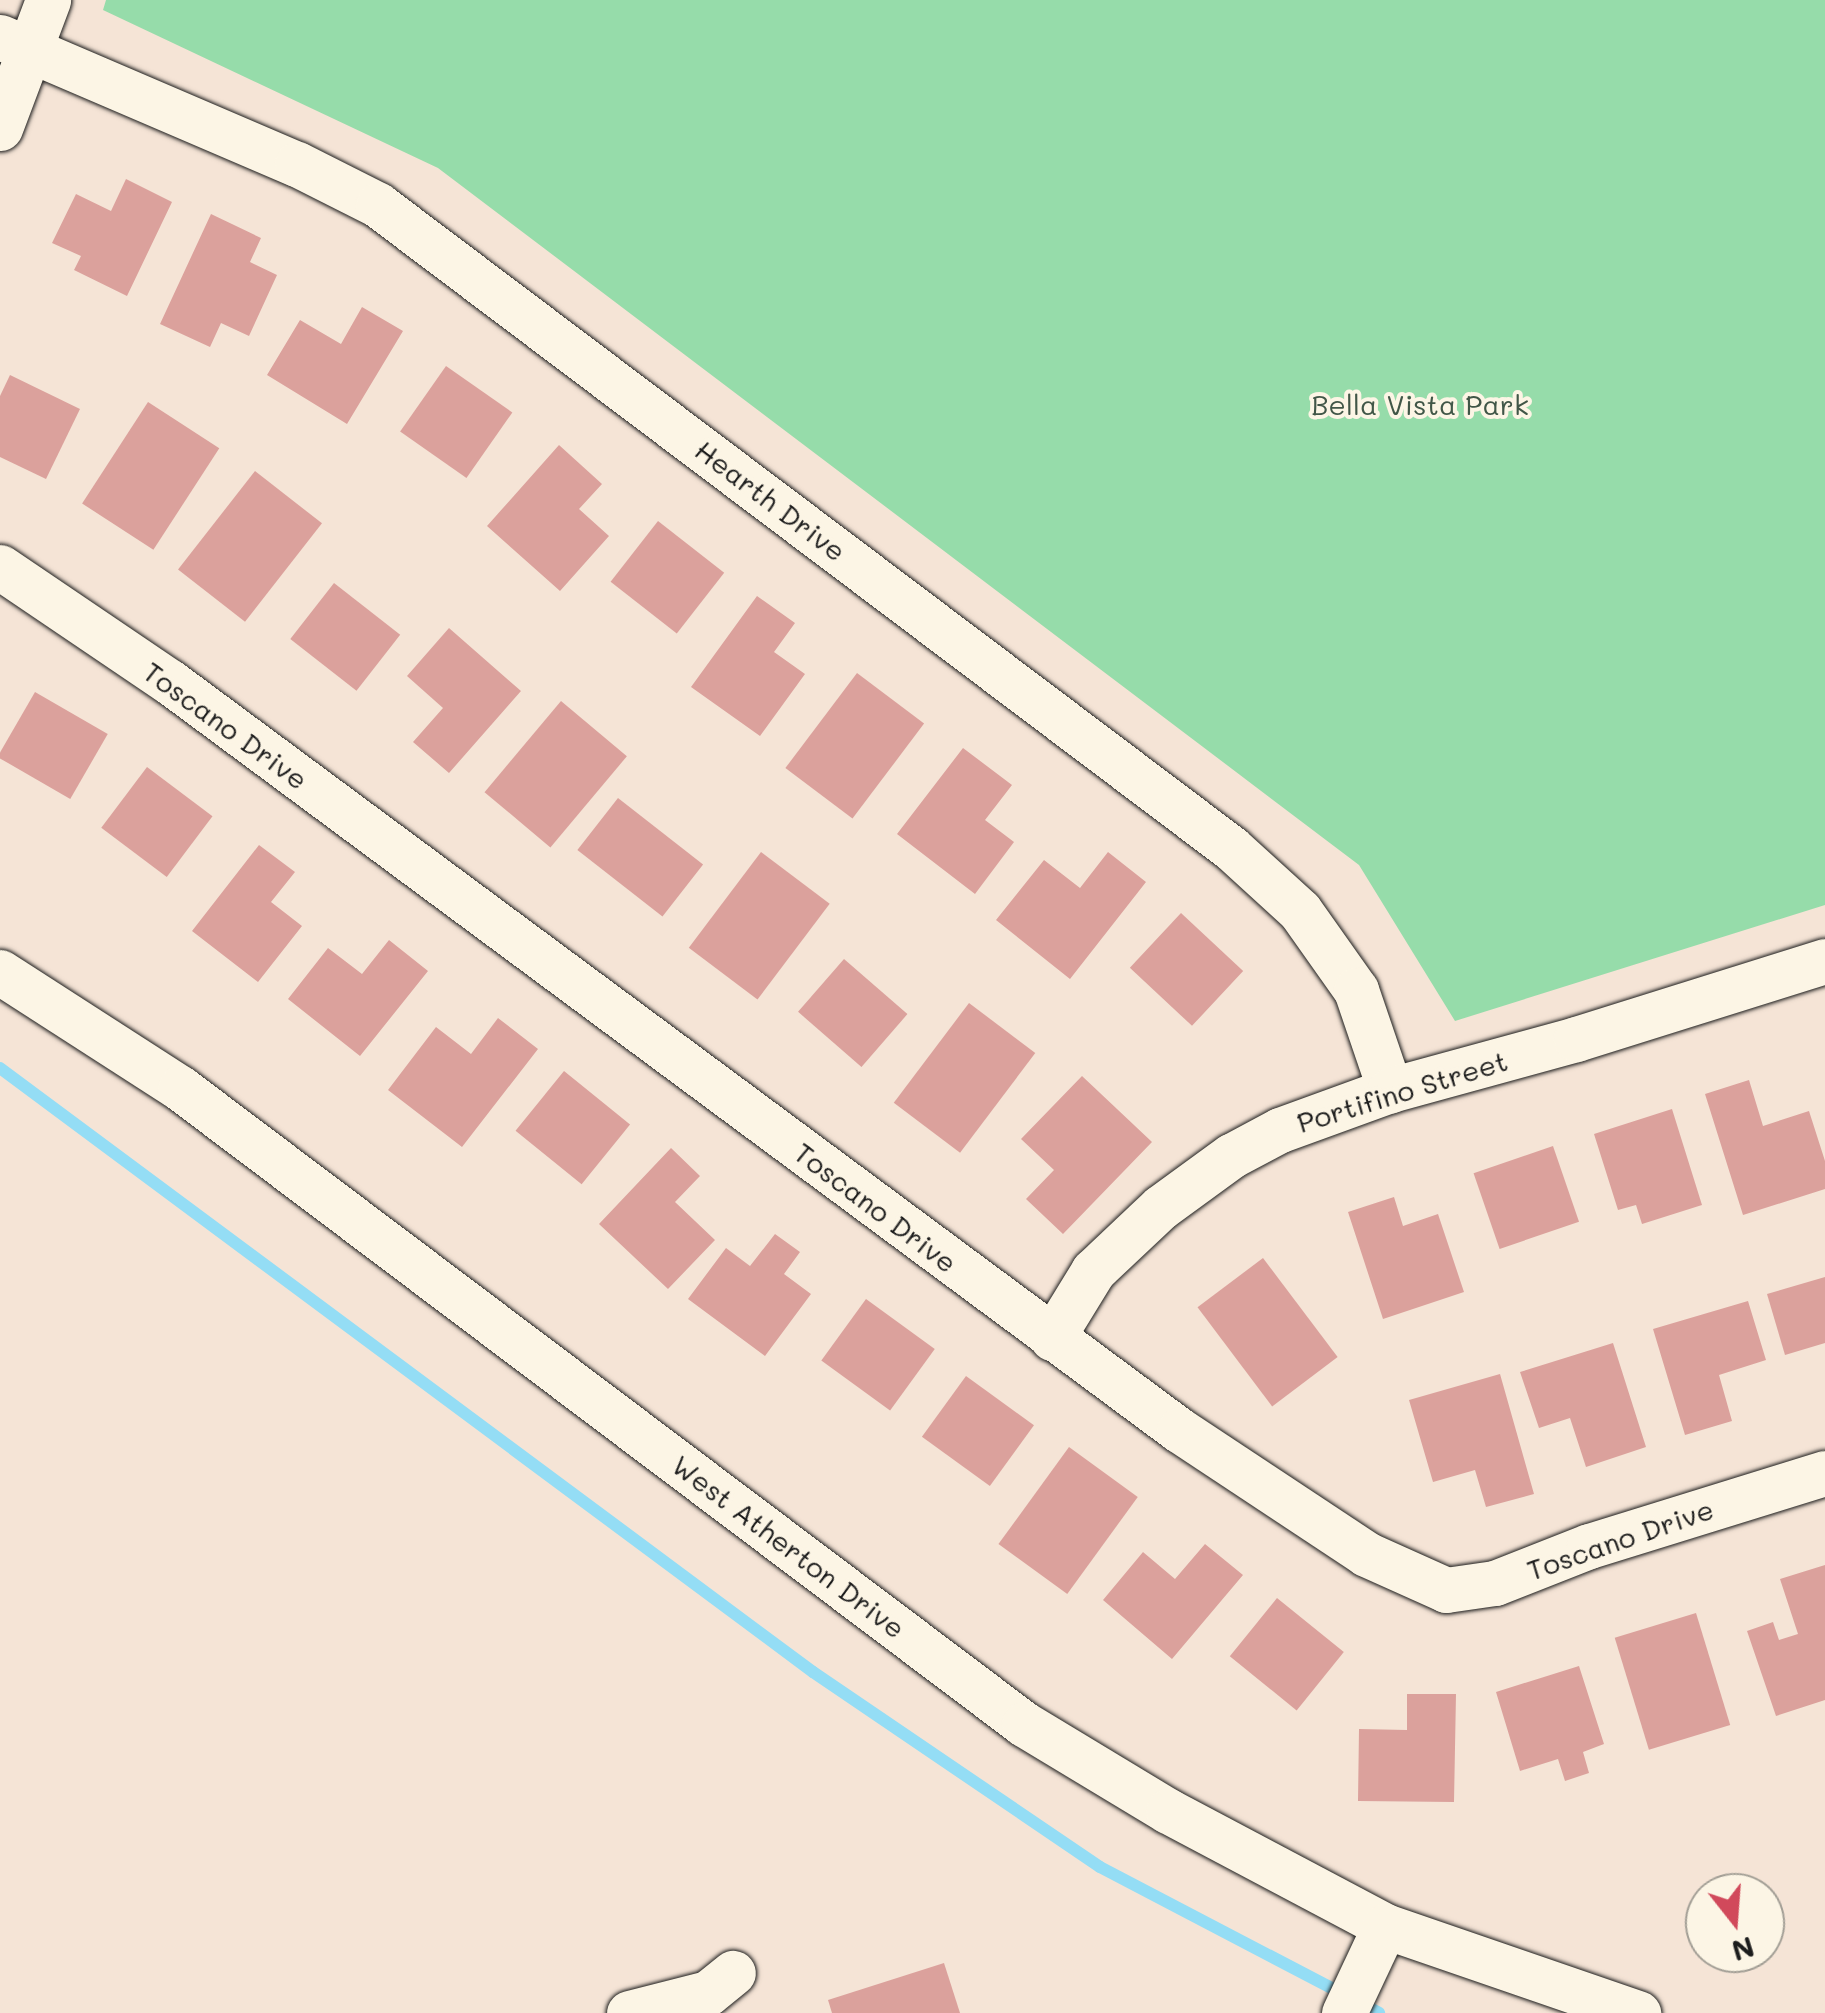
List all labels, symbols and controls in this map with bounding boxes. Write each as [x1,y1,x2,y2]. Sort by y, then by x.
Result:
park label: Bella Vista Park [1311,387,1529,421]
street label: Hearth Drive [689,432,853,568]
street label: Toscano Drive [137,654,315,796]
street label: Portifino Street [1293,1043,1511,1139]
street label: Toscano Drive [788,1135,964,1279]
street label: West Atherton Drive [666,1447,912,1645]
street label: Toscano Drive [1522,1491,1718,1587]
north arrow [1685,1873,1785,1973]
text: N [1728,1929,1759,1970]

